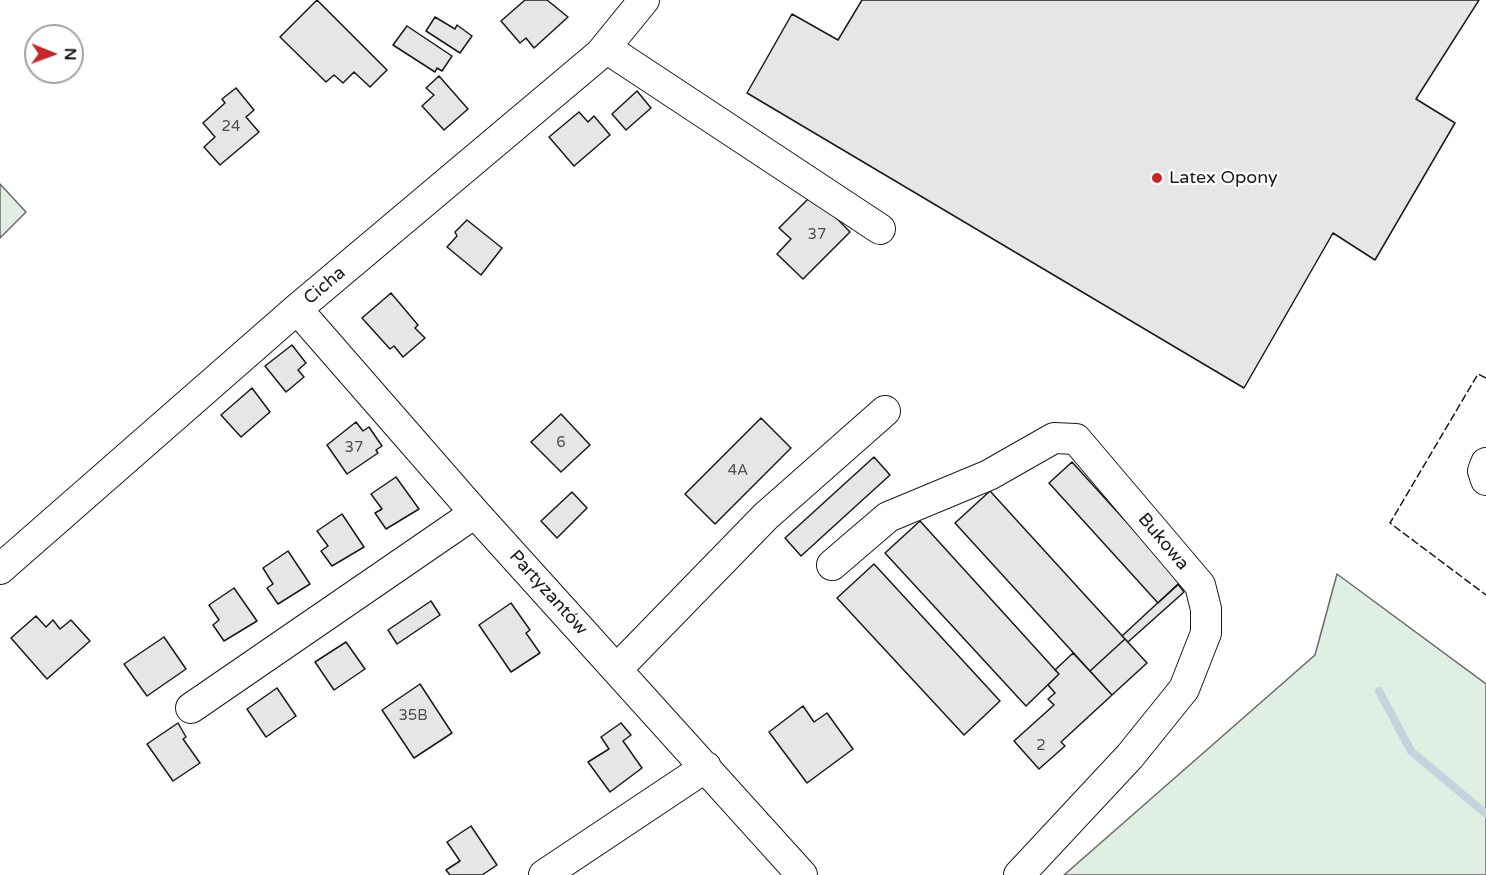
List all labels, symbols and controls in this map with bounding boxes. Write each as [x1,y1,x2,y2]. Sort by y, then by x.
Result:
north arrow [24,24,84,84]
text: N [60,48,80,61]
house number: 24 [222,118,240,136]
place label: Latex Opony [1169,167,1278,189]
marker: Latex Opony [1150,171,1164,185]
house number: 37 [808,226,826,244]
street label: Cicha [300,262,350,310]
house number: 6 [556,434,566,452]
house number: 37 [345,439,363,457]
house number: 4A [728,462,748,480]
street label: Bukowa [1133,509,1193,575]
street label: Partyzantów [504,546,592,640]
house number: 35B [398,707,428,725]
house number: 2 [1036,737,1046,755]

